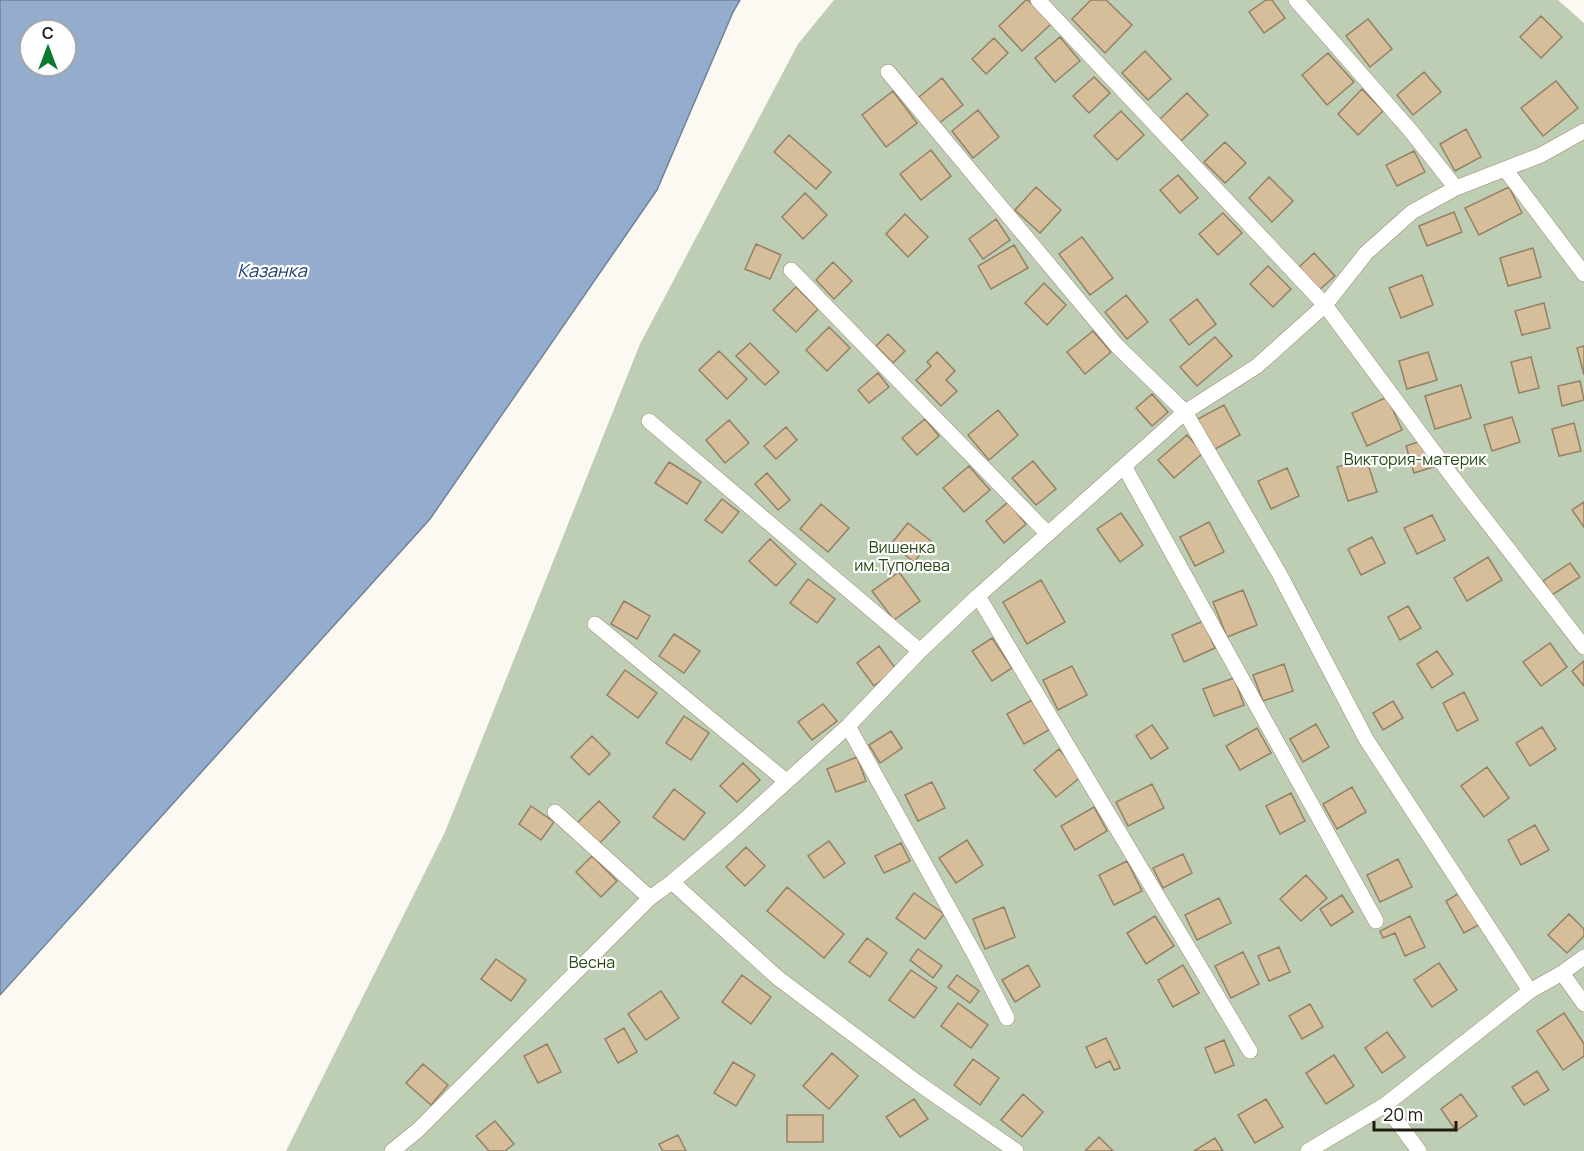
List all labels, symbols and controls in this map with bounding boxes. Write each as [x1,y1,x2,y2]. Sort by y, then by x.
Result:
north arrow [18,18,78,78]
text: С [42,22,54,44]
water label: Казанка [237,258,308,282]
park label: Виктория-материк [1344,448,1487,470]
park label: Вишенка им.Туполева [854,536,950,576]
park label: Весна [569,951,615,973]
scale bar [1374,1094,1456,1132]
text: 20 m [1383,1102,1423,1126]

